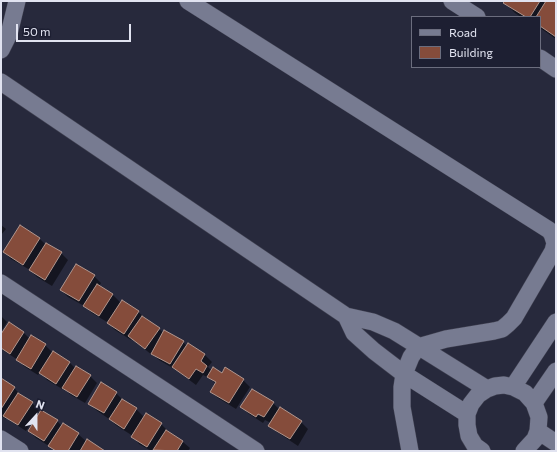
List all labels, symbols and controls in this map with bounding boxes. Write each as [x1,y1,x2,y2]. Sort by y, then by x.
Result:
scale bar [18,16,133,42]
legend [411,16,541,68]
text: 50 m [23,24,51,38]
text: Road [449,25,477,39]
text: Building [449,45,493,59]
north arrow [16,396,56,436]
text: N [34,397,47,412]

